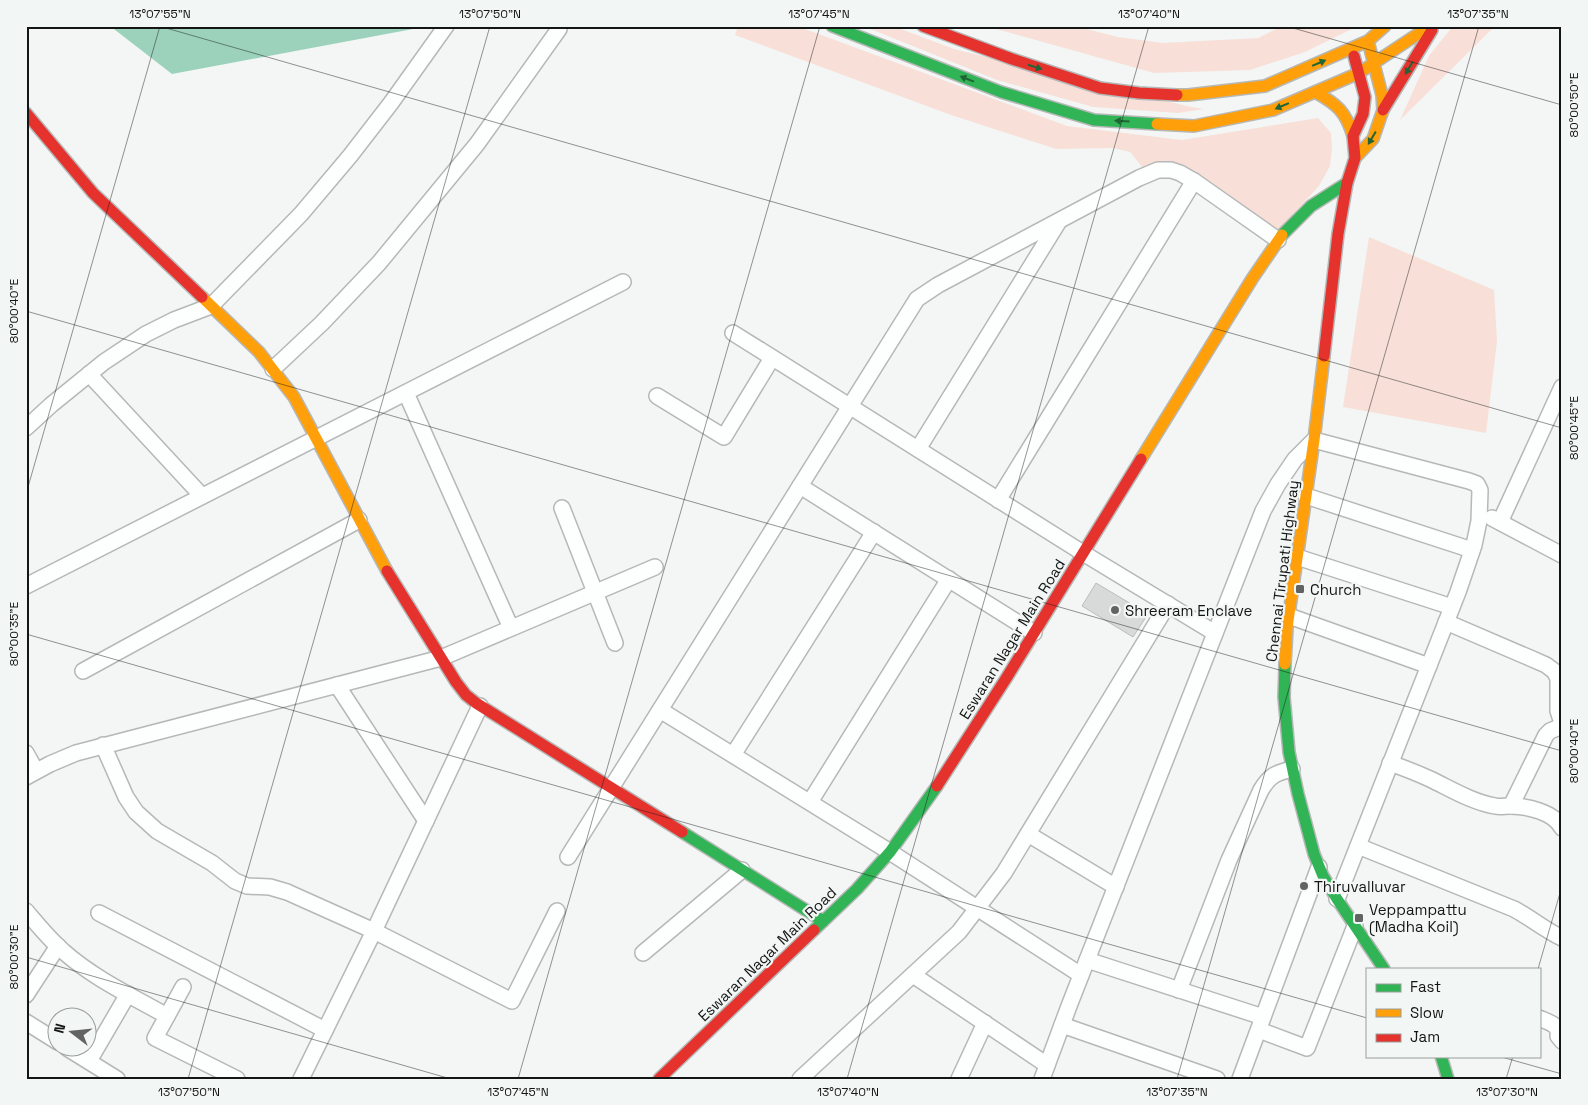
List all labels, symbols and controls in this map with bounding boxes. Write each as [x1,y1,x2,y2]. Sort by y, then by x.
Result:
text: 13°07'55"N [129,6,191,22]
text: 13°07'50"N [459,6,521,22]
text: 13°07'45"N [788,6,850,22]
text: 13°07'40"N [1118,6,1180,22]
text: 13°07'35"N [1447,6,1509,22]
one-way arrow [1312,59,1326,67]
one-way arrow [1404,61,1413,74]
one-way arrow [1028,63,1043,71]
text: 80°00'50"E [1566,72,1582,137]
one-way arrow [959,75,974,82]
one-way arrow [1275,103,1290,111]
one-way arrow [1114,117,1130,125]
one-way arrow [1367,131,1376,144]
text: 80°00'40"E [6,278,22,343]
text: 80°00'45"E [1566,396,1582,460]
street label: Chennai Tirupati Highway [1261,479,1303,663]
street label: Eswaran Nagar Main Road [955,555,1069,723]
place label: Church [1310,580,1361,599]
marker: Church [1294,583,1306,595]
place label: Shreeram Enclave [1125,601,1253,620]
text: 80°00'35"E [6,602,22,666]
marker: Shreeram Enclave [1109,604,1121,616]
text: 80°00'40"E [1566,718,1582,783]
place label: Thiruvalluvar [1314,877,1406,896]
marker: Thiruvalluvar [1298,880,1310,892]
street label: Eswaran Nagar Main Road [694,883,840,1025]
place label: Veppampattu (Madha Koil) [1369,900,1467,937]
marker: Veppampattu (Madha Koil) [1353,912,1365,924]
text: 80°00'30"E [6,924,22,989]
legend [1366,968,1540,1058]
text: Fast [1410,977,1441,996]
text: Slow [1410,1003,1444,1022]
north arrow [48,1008,98,1058]
text: N [50,1021,69,1035]
text: Jam [1410,1027,1440,1046]
text: 13°07'50"N [158,1084,220,1100]
text: 13°07'45"N [487,1084,549,1100]
text: 13°07'40"N [817,1084,879,1100]
text: 13°07'35"N [1146,1084,1208,1100]
text: 13°07'30"N [1476,1084,1538,1100]

